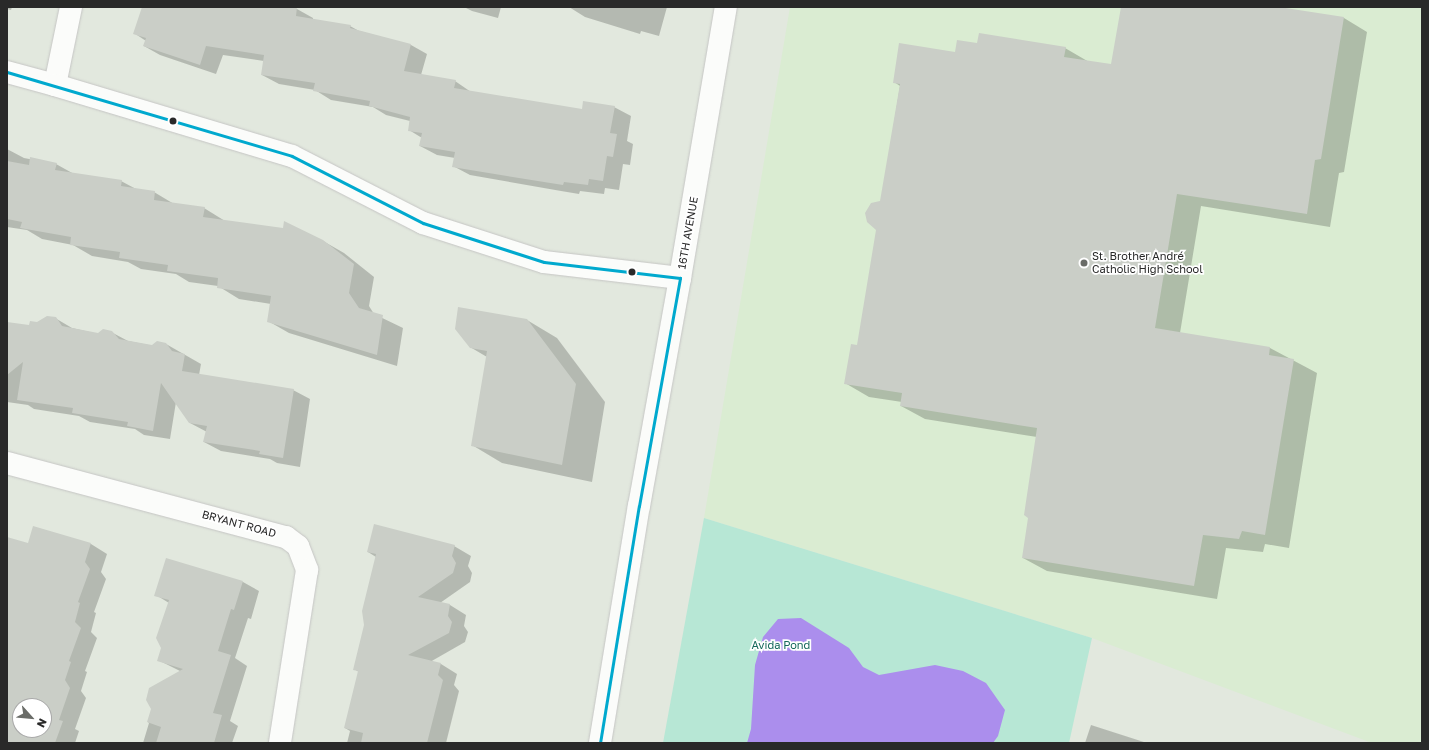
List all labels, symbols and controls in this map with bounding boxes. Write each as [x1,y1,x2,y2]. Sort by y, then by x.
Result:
unlabelled marker [168,116,178,126]
street label: 16TH AVENUE [675,196,701,270]
place label: St. Brother André Catholic High School [1092,250,1203,276]
marker: St. Brother André Catholic High School [1079,258,1089,268]
unlabelled marker [627,267,637,277]
street label: BRYANT ROAD [200,508,278,540]
park label: Avida Pond [752,638,810,652]
north arrow [12,698,52,738]
text: N [35,717,50,730]

